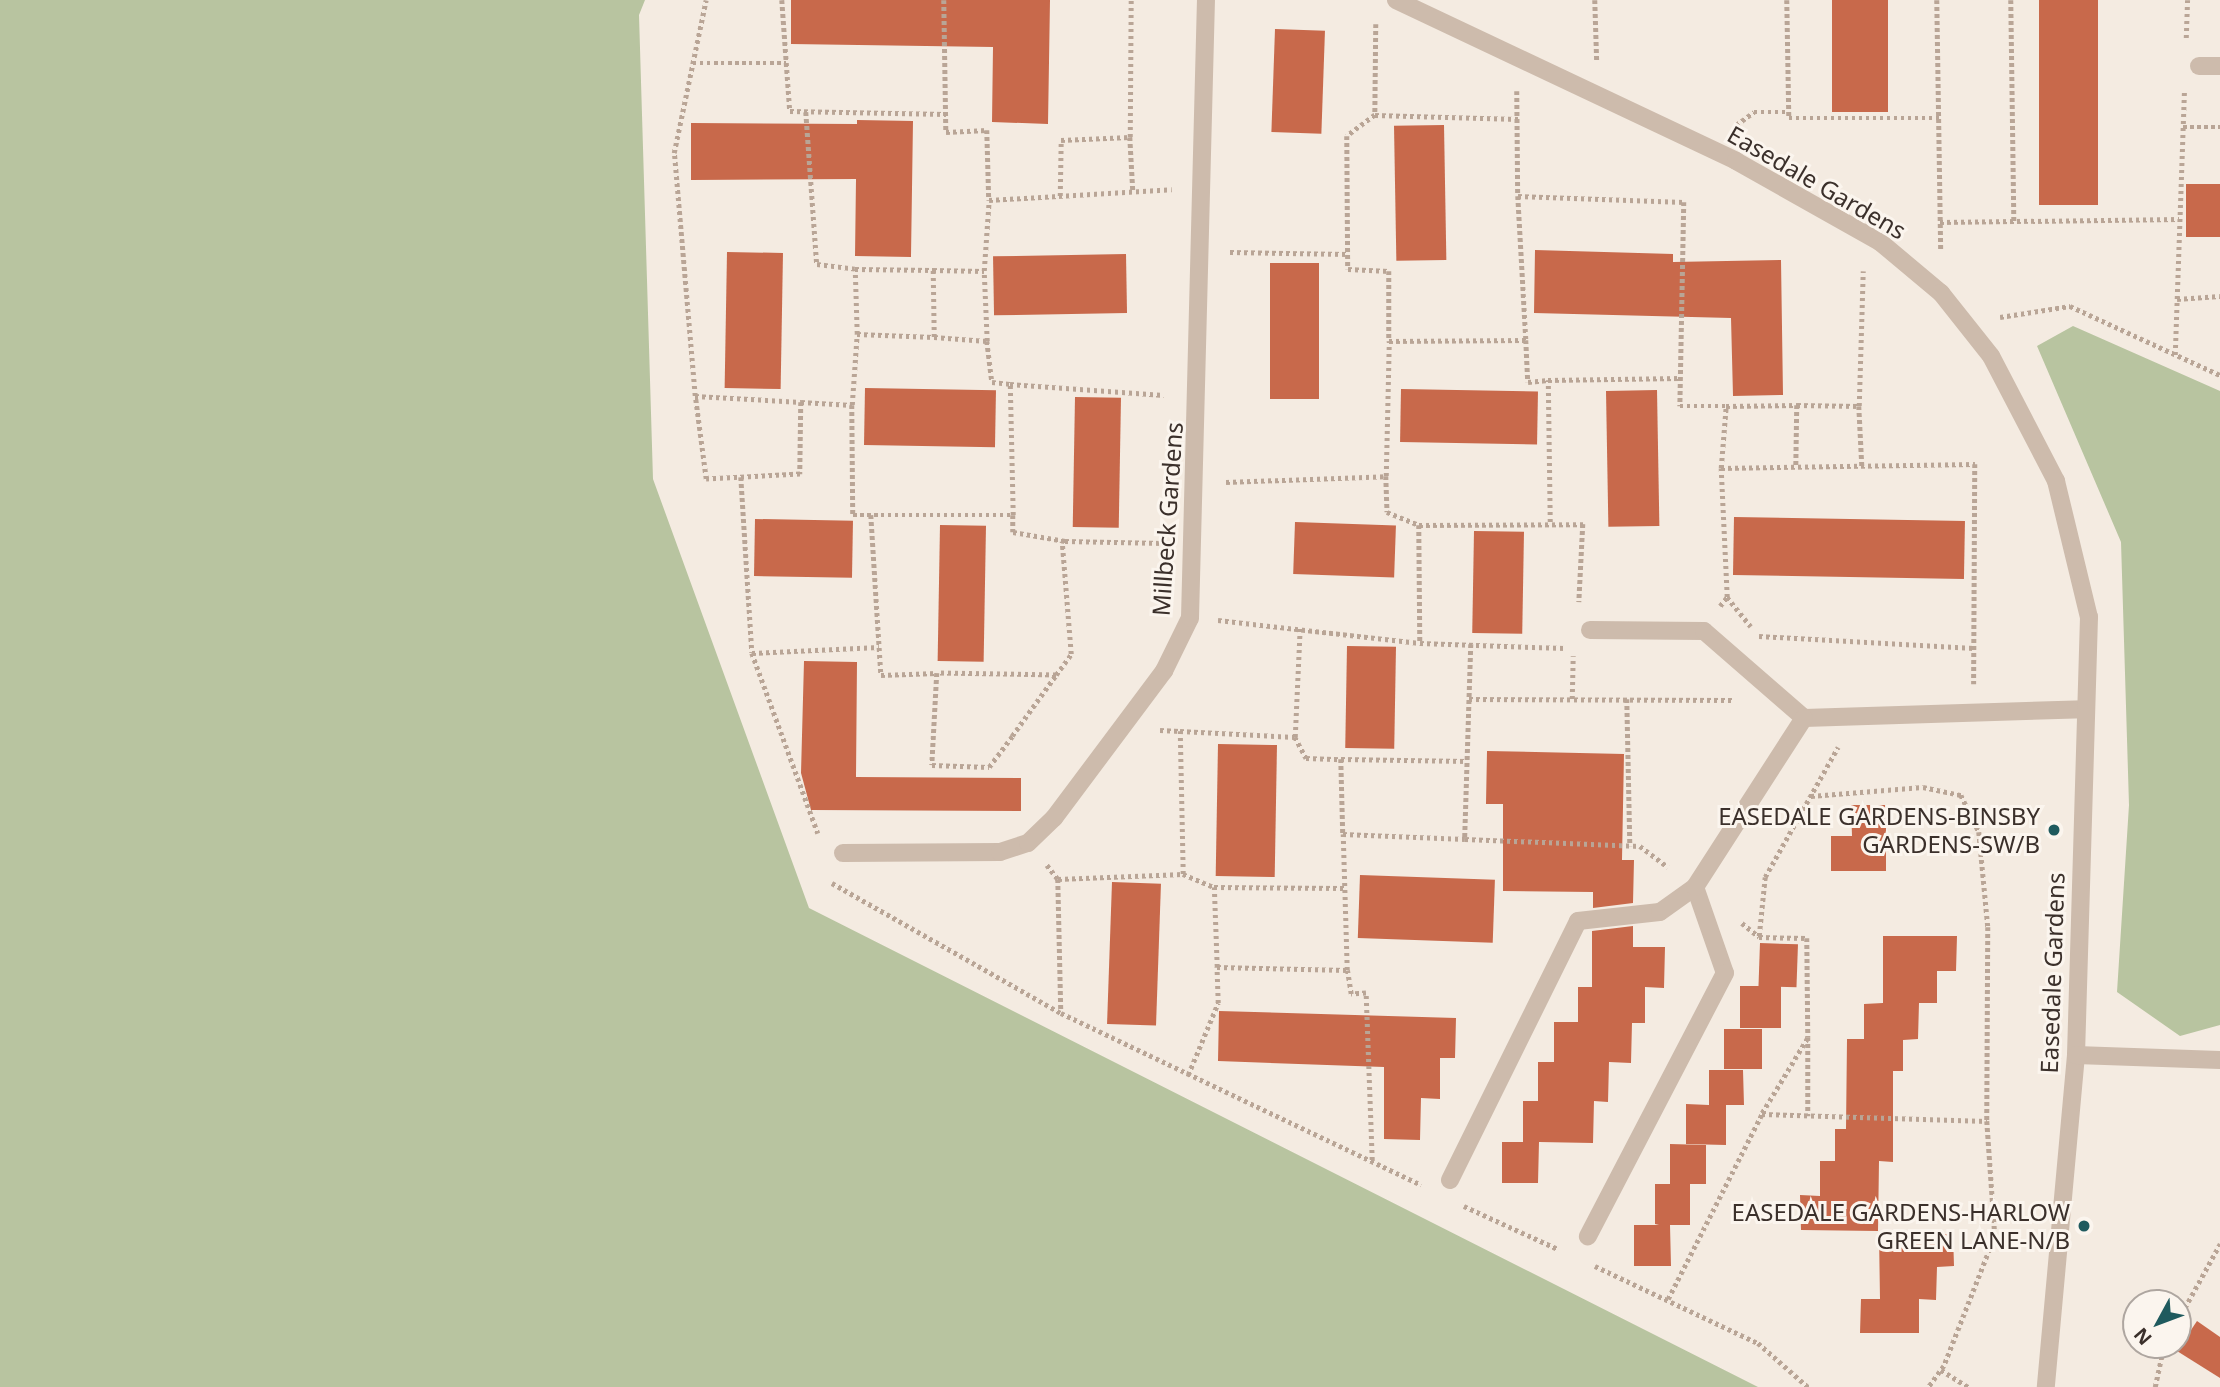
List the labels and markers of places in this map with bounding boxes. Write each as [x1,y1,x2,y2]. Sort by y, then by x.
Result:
place label: EASEDALE GARDENS-BINSBY GARDENS-SW/B [1718,802,2040,858]
marker: EASEDALE GARDENS-BINSBY GARDENS-SW/B [2046,822,2062,838]
place label: EASEDALE GARDENS-HARLOW GREEN LANE-N/B [1732,1198,2070,1254]
marker: EASEDALE GARDENS-HARLOW GREEN LANE-N/B [2076,1218,2092,1234]

